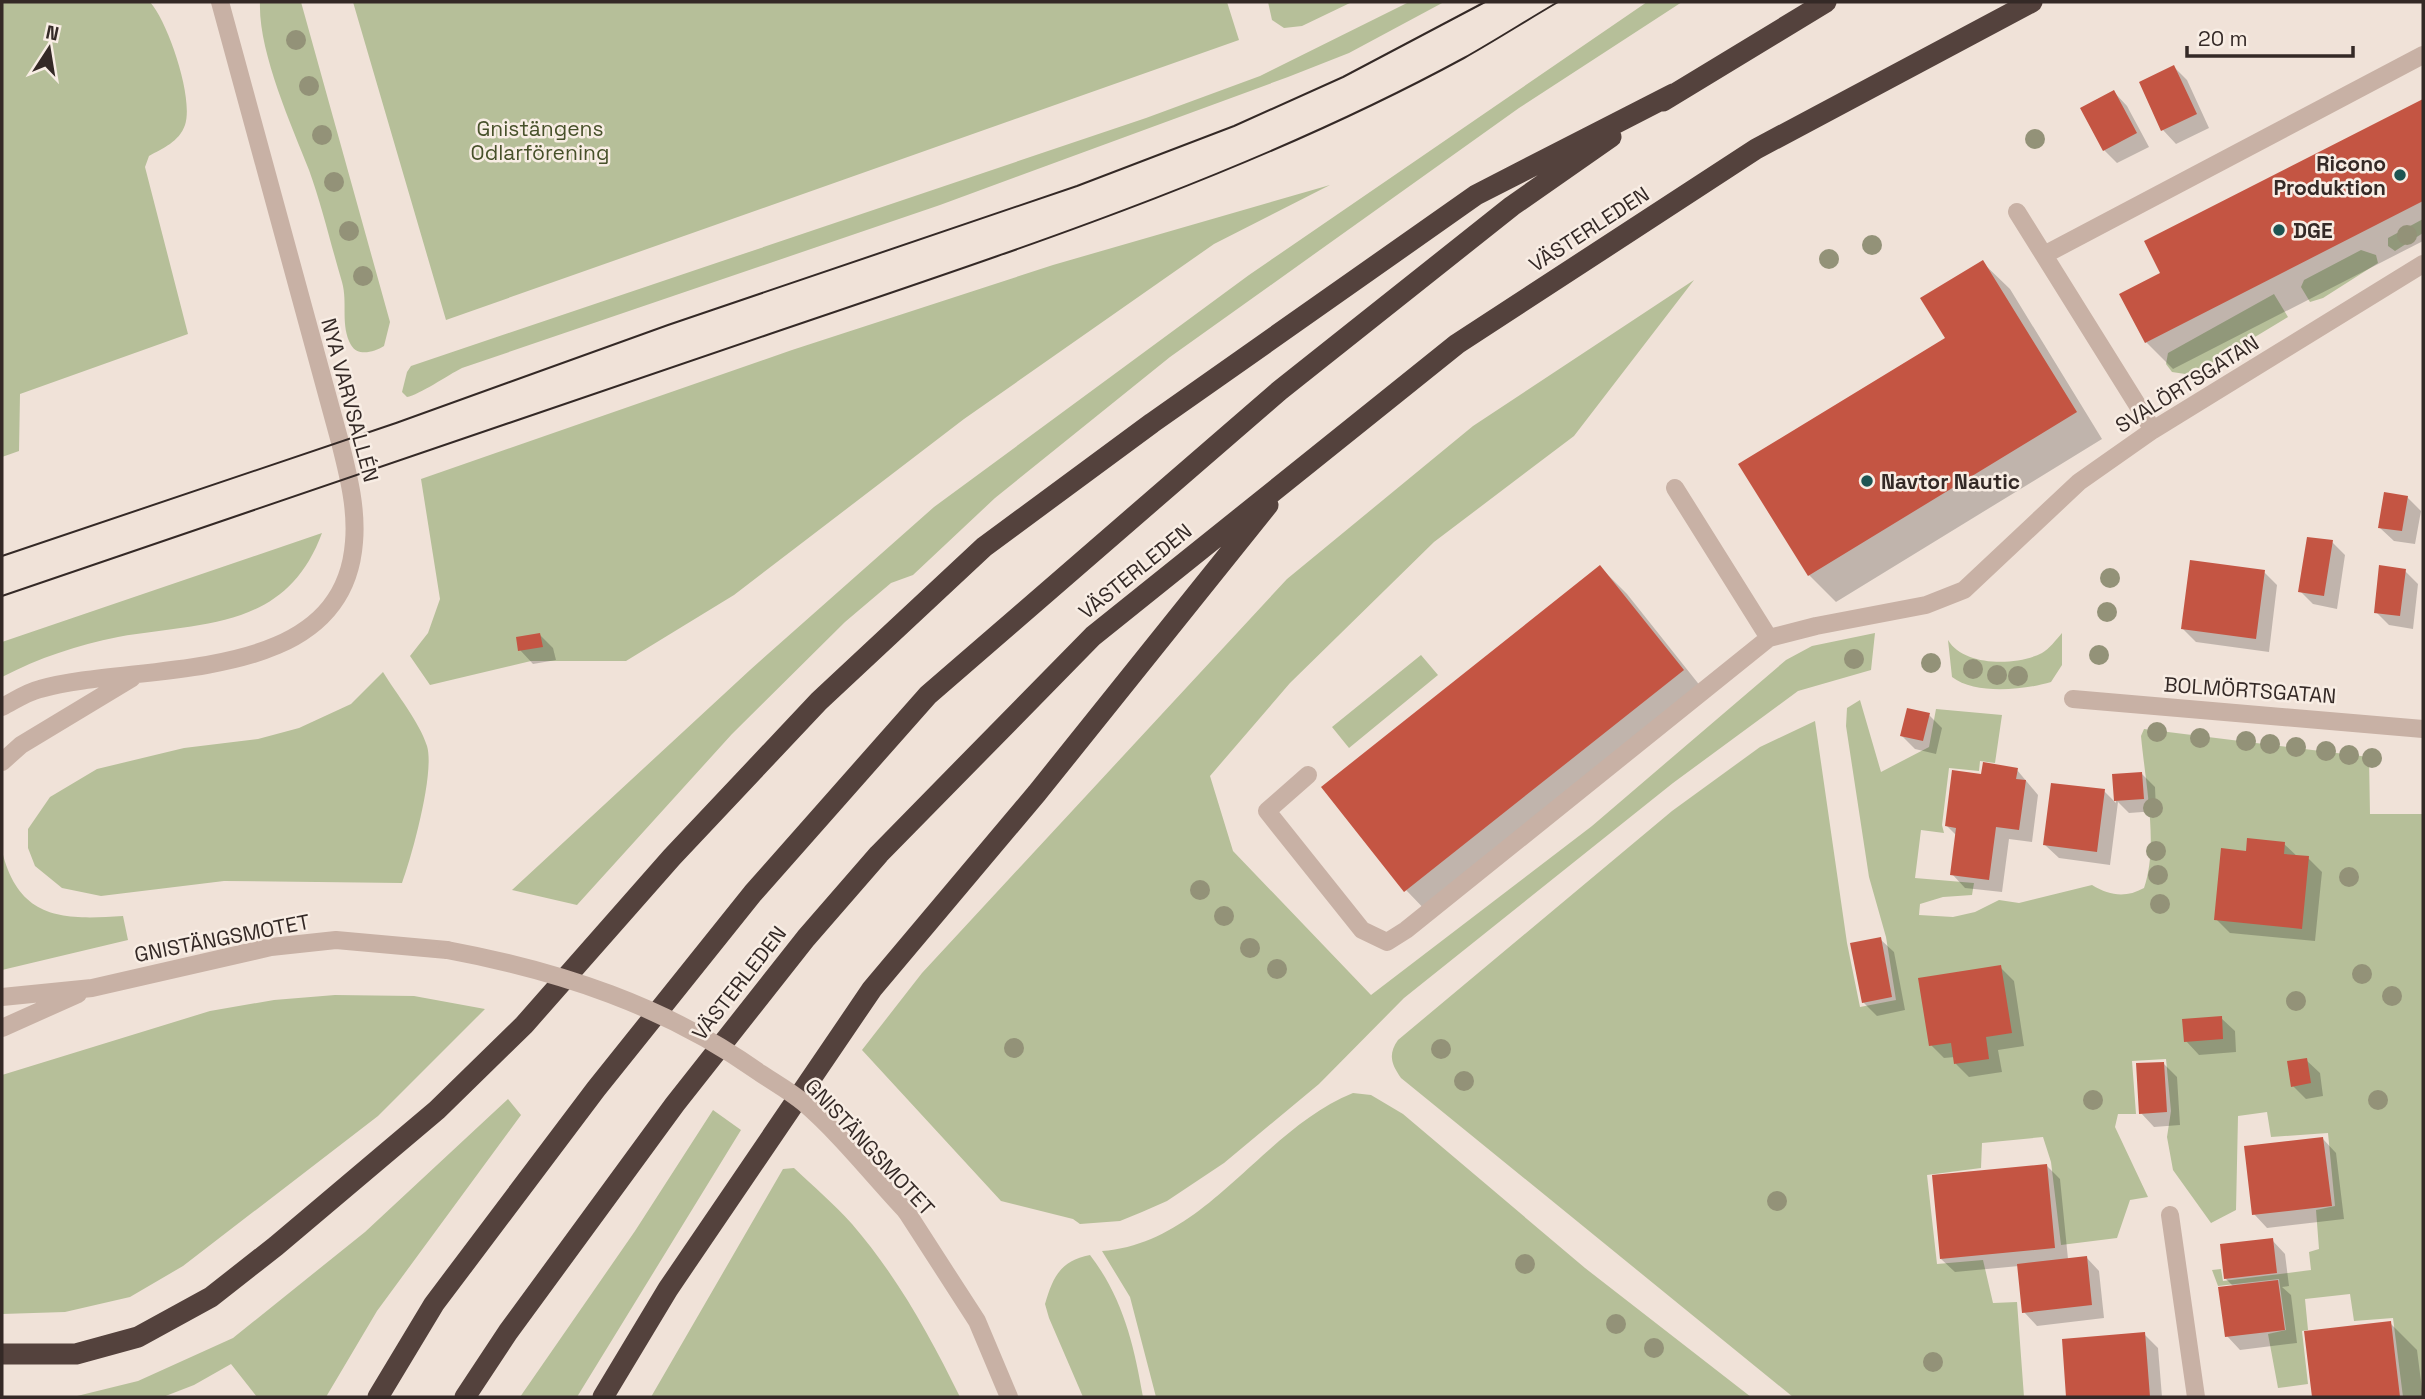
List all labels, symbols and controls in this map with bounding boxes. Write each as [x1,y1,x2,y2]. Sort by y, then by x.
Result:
north arrow [14,14,84,84]
scale bar [2187,14,2353,58]
text: N [44,19,61,46]
text: 20 m [2198,25,2248,52]
park label: Gnistängens Odlarförening [471,115,609,166]
place label: Ricono Produktion [2273,150,2386,201]
marker: Ricono Produktion [2392,167,2408,183]
street label: VÄSTERLEDEN [1524,180,1654,278]
place label: DGE [2293,217,2333,244]
marker: DGE [2271,222,2287,238]
street label: NYA VARVSALLÉN [315,315,385,485]
street label: SVALÖRTSGATAN [2110,329,2264,439]
place label: Navtor Nautic [1881,468,2020,495]
marker: Navtor Nautic [1859,473,1875,489]
street label: VÄSTERLEDEN [1073,517,1197,625]
street label: BOLMÖRTSGATAN [2163,671,2337,709]
street label: GNISTÄNGSMOTET [132,908,312,968]
street label: VÄSTERLEDEN [686,920,792,1046]
street label: GNISTÄNGSMOTET [799,1073,941,1221]

